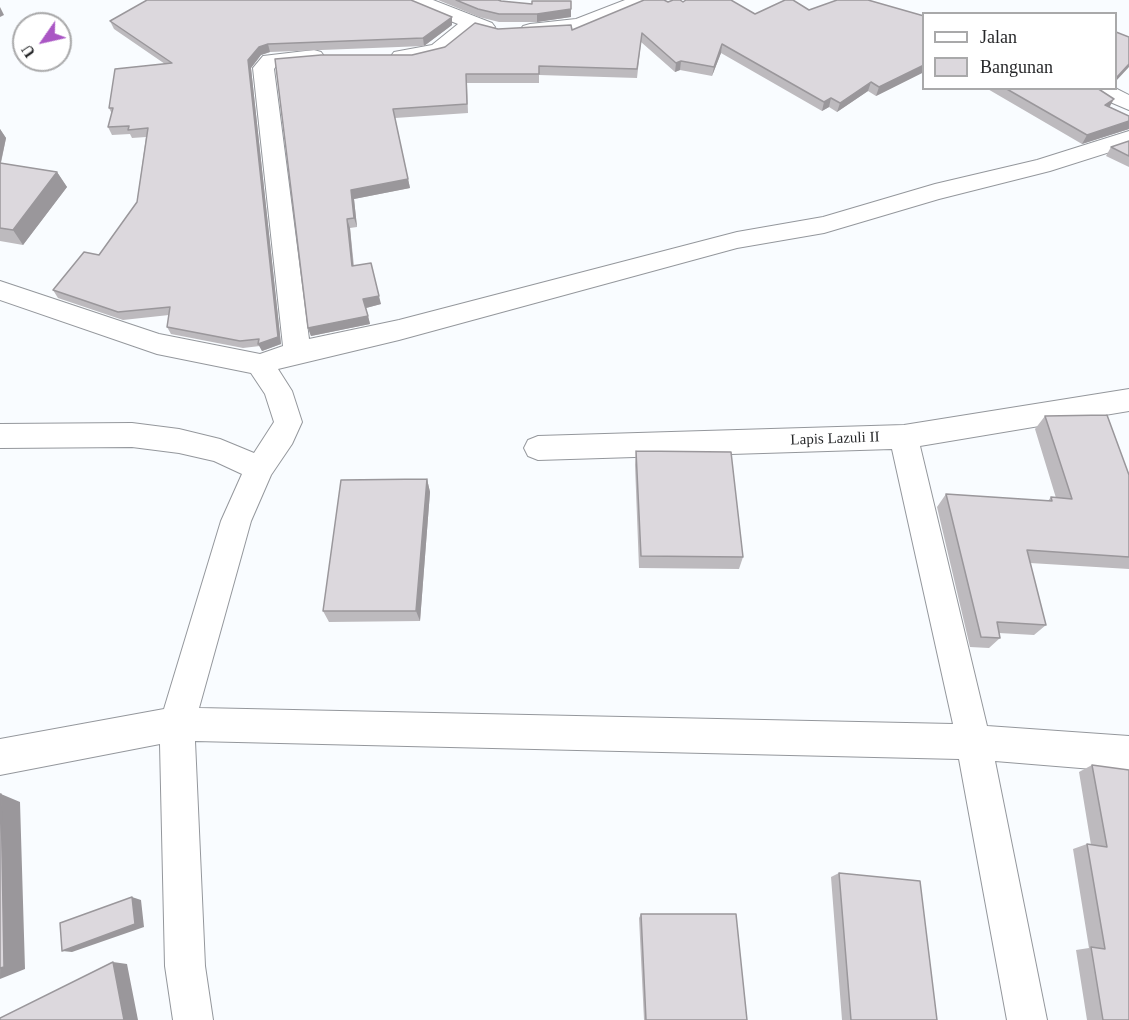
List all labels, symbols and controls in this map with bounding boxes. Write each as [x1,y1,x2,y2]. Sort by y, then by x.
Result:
north arrow [12,12,72,72]
legend [922,12,1117,90]
text: Jalan [980,27,1017,47]
text: U [18,42,39,61]
text: Bangunan [980,57,1053,77]
street label: Lapis Lazuli II [790,428,880,450]

